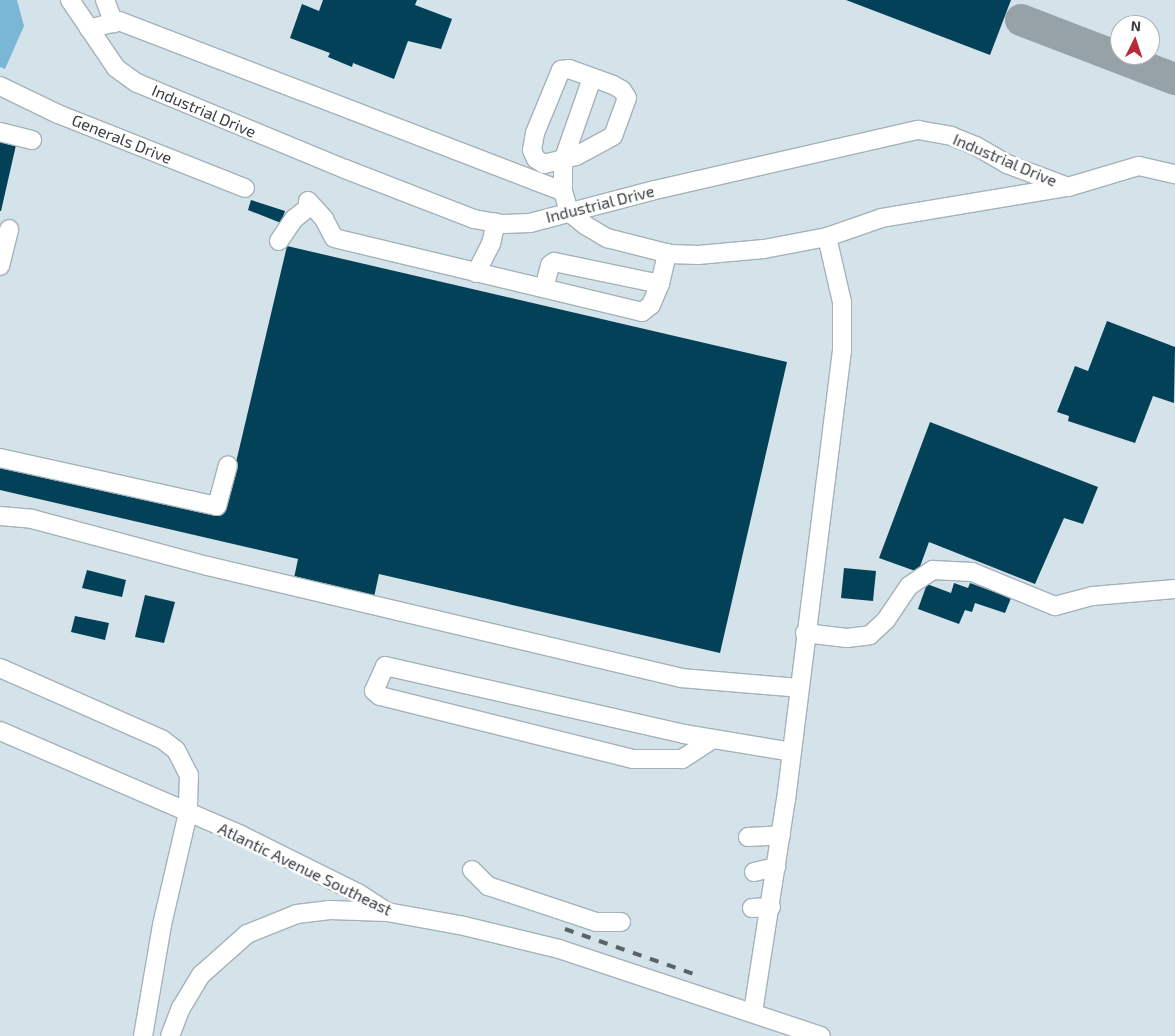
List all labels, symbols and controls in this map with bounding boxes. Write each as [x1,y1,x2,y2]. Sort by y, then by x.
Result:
north arrow [1110,15,1160,65]
text: N [1130,17,1142,34]
street label: Industrial Drive [149,80,259,142]
street label: Generals Drive [69,110,175,168]
street label: Industrial Drive [950,129,1060,191]
street label: Industrial Drive [544,181,656,227]
street label: Atlantic Avenue Southeast [215,818,395,920]

